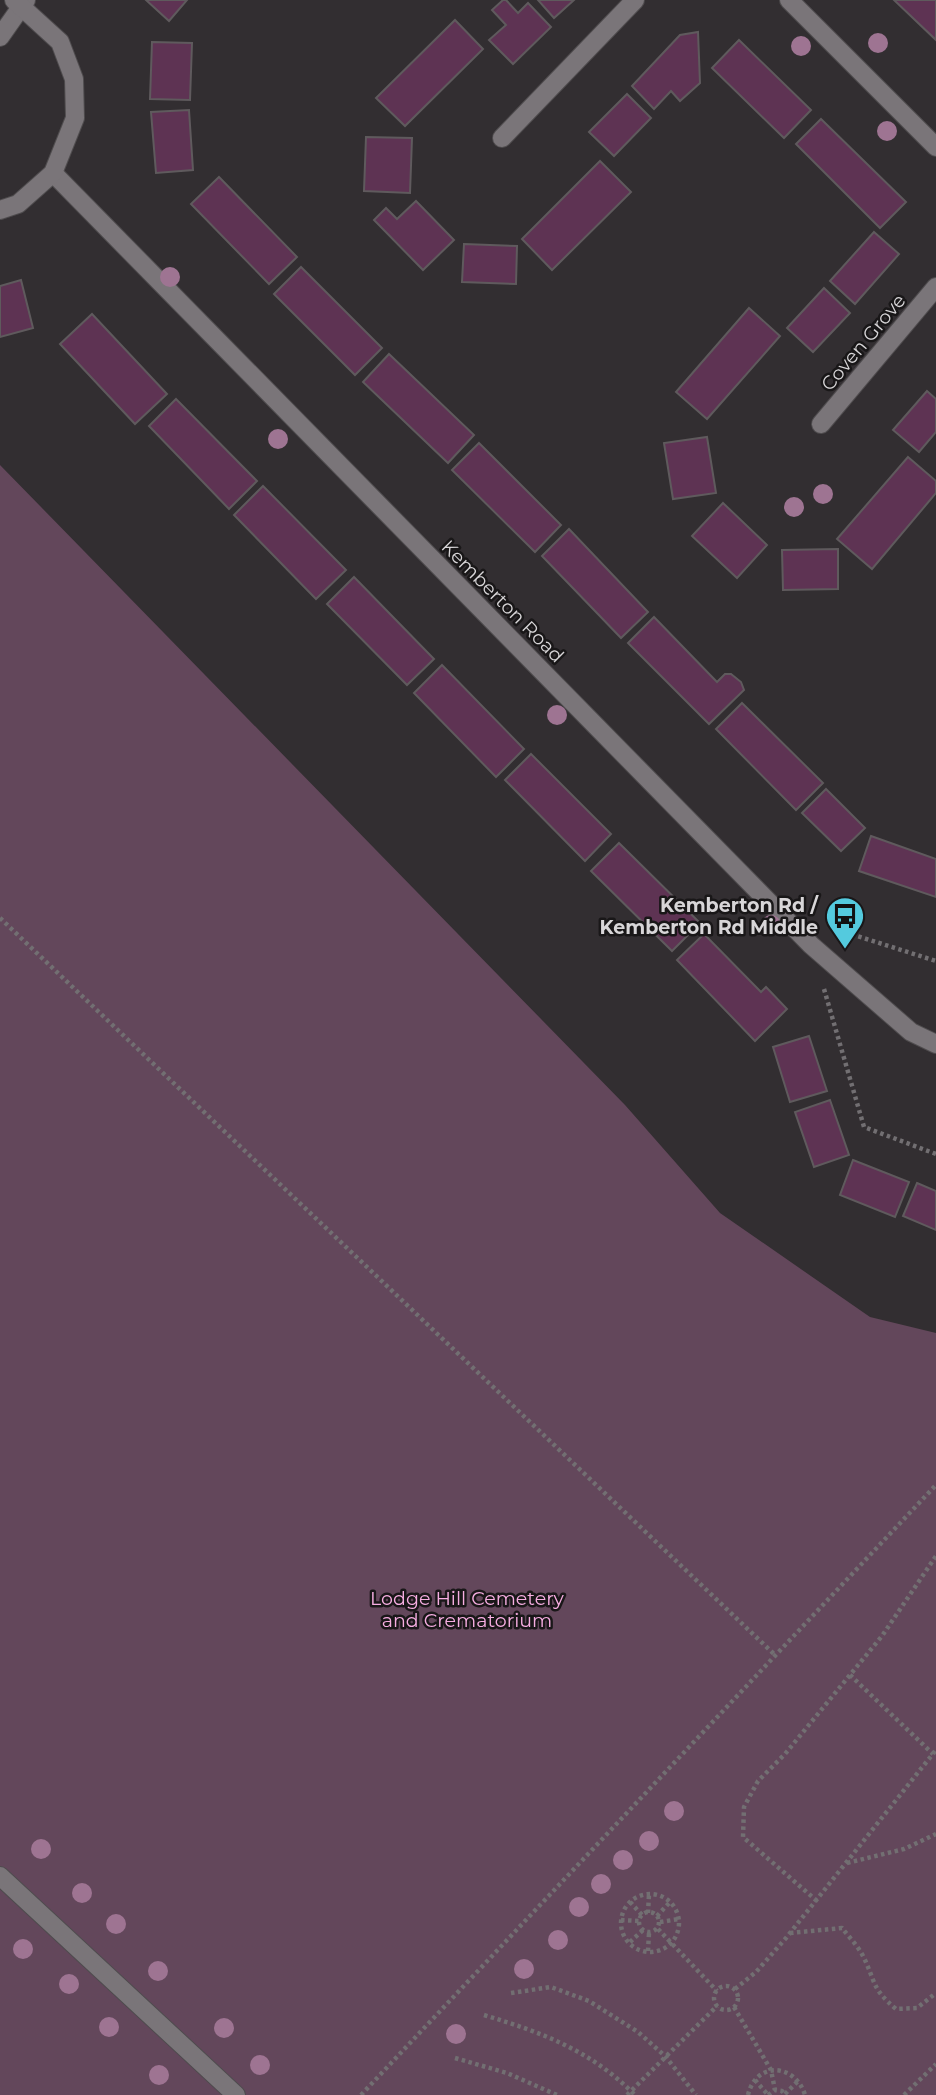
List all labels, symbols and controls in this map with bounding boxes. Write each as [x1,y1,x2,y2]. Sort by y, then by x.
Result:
street label: Coven Grove [816,289,910,395]
street label: Kemberton Road [437,535,569,667]
place label: Kemberton Rd / Kemberton Rd Middle [600,894,820,939]
bus stop icon: Kemberton Rd / Kemberton Rd Middle [824,895,866,950]
park label: Lodge Hill Cemetery and Crematorium [370,1587,565,1632]

